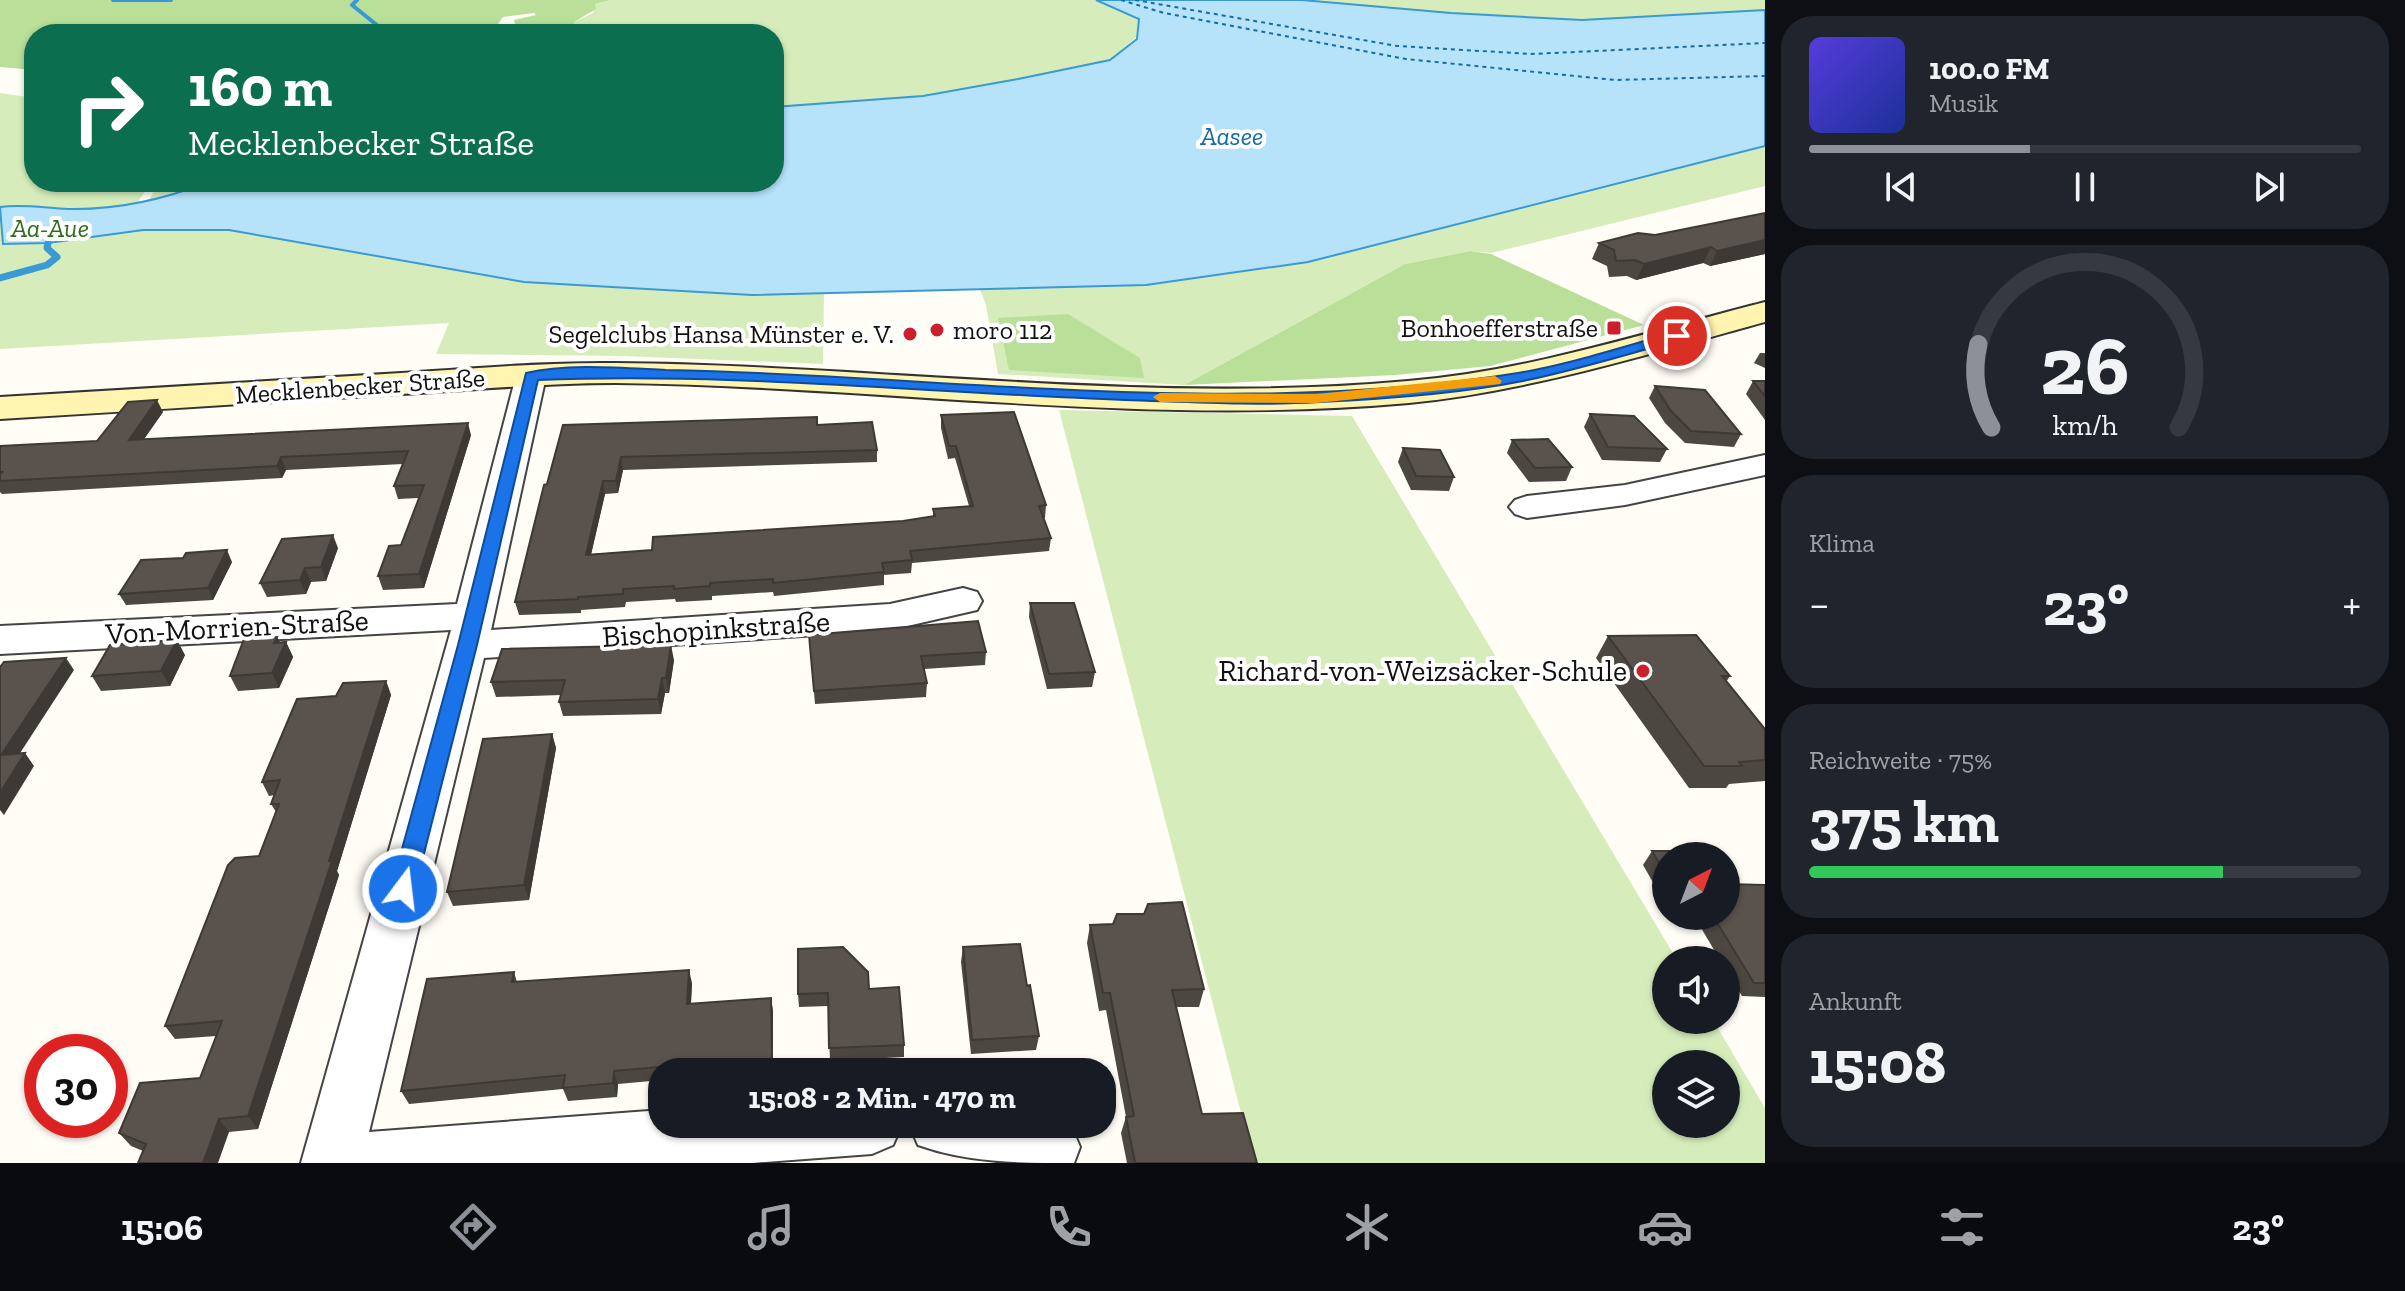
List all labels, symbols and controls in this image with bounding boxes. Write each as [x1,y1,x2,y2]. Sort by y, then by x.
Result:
text: 100.0 FM [1929,51,2049,87]
text: 160 m [188,53,332,120]
icon: right [56,56,160,160]
text: Musik [1929,87,1998,119]
water label: Aasee [1200,120,1263,152]
text: Mecklenbecker Straße [188,121,534,164]
icon: previous [1879,165,1923,209]
icon: pause [2063,165,2107,209]
icon: next [2247,165,2291,209]
park label: Aa-Aue [10,212,89,244]
pin [1643,302,1711,370]
place label: Bonhoefferstraße [1401,312,1598,344]
place label: moro 112 [953,314,1052,346]
icon: arrive [1655,314,1699,358]
text: 26 [2040,315,2130,415]
place label: Segelclubs Hansa Münster e. V. [549,318,894,350]
marker: Bonhoefferstraße [1605,319,1623,337]
marker: moro 112 [928,321,946,339]
marker: Segelclubs Hansa Münster e. V. [901,325,919,343]
street label: Mecklenbecker Straße [234,361,486,411]
text: km/h [2052,408,2118,442]
text: Klima [1809,527,1875,559]
text: 23° [2043,568,2129,640]
text: − [1809,577,1830,630]
text: + [2342,577,2361,630]
street label: Von-Morrien-Straße [104,602,369,652]
street label: Bischopinkstraße [601,603,831,655]
place label: Richard-von-Weizsäcker-Schule [1218,653,1627,689]
marker: Richard-von-Weizsäcker-Schule [1634,662,1652,680]
text: Reichweite · 75% [1809,744,1992,776]
text: 375 km [1809,785,1999,857]
north arrow [1652,842,1740,930]
map controls [1652,842,1740,1138]
position arrow [361,847,445,931]
button: sound [1652,946,1740,1034]
text: Ankunft [1809,985,1902,1017]
text: 15:08 [1809,1026,1946,1098]
speed limit sign: 30 [24,1034,128,1138]
button: layers [1652,1050,1740,1138]
text: 15:08 · 2 Min. · 470 m [748,1080,1016,1116]
icon: directions [445,1199,501,1255]
icon: music [743,1199,799,1255]
icon: phone [1041,1199,1097,1255]
icon: climate [1339,1199,1395,1255]
icon: car [1637,1199,1693,1255]
icon: filters [1934,1199,1990,1255]
text: 15:06 [121,1206,203,1249]
text: 23° [2232,1206,2284,1249]

